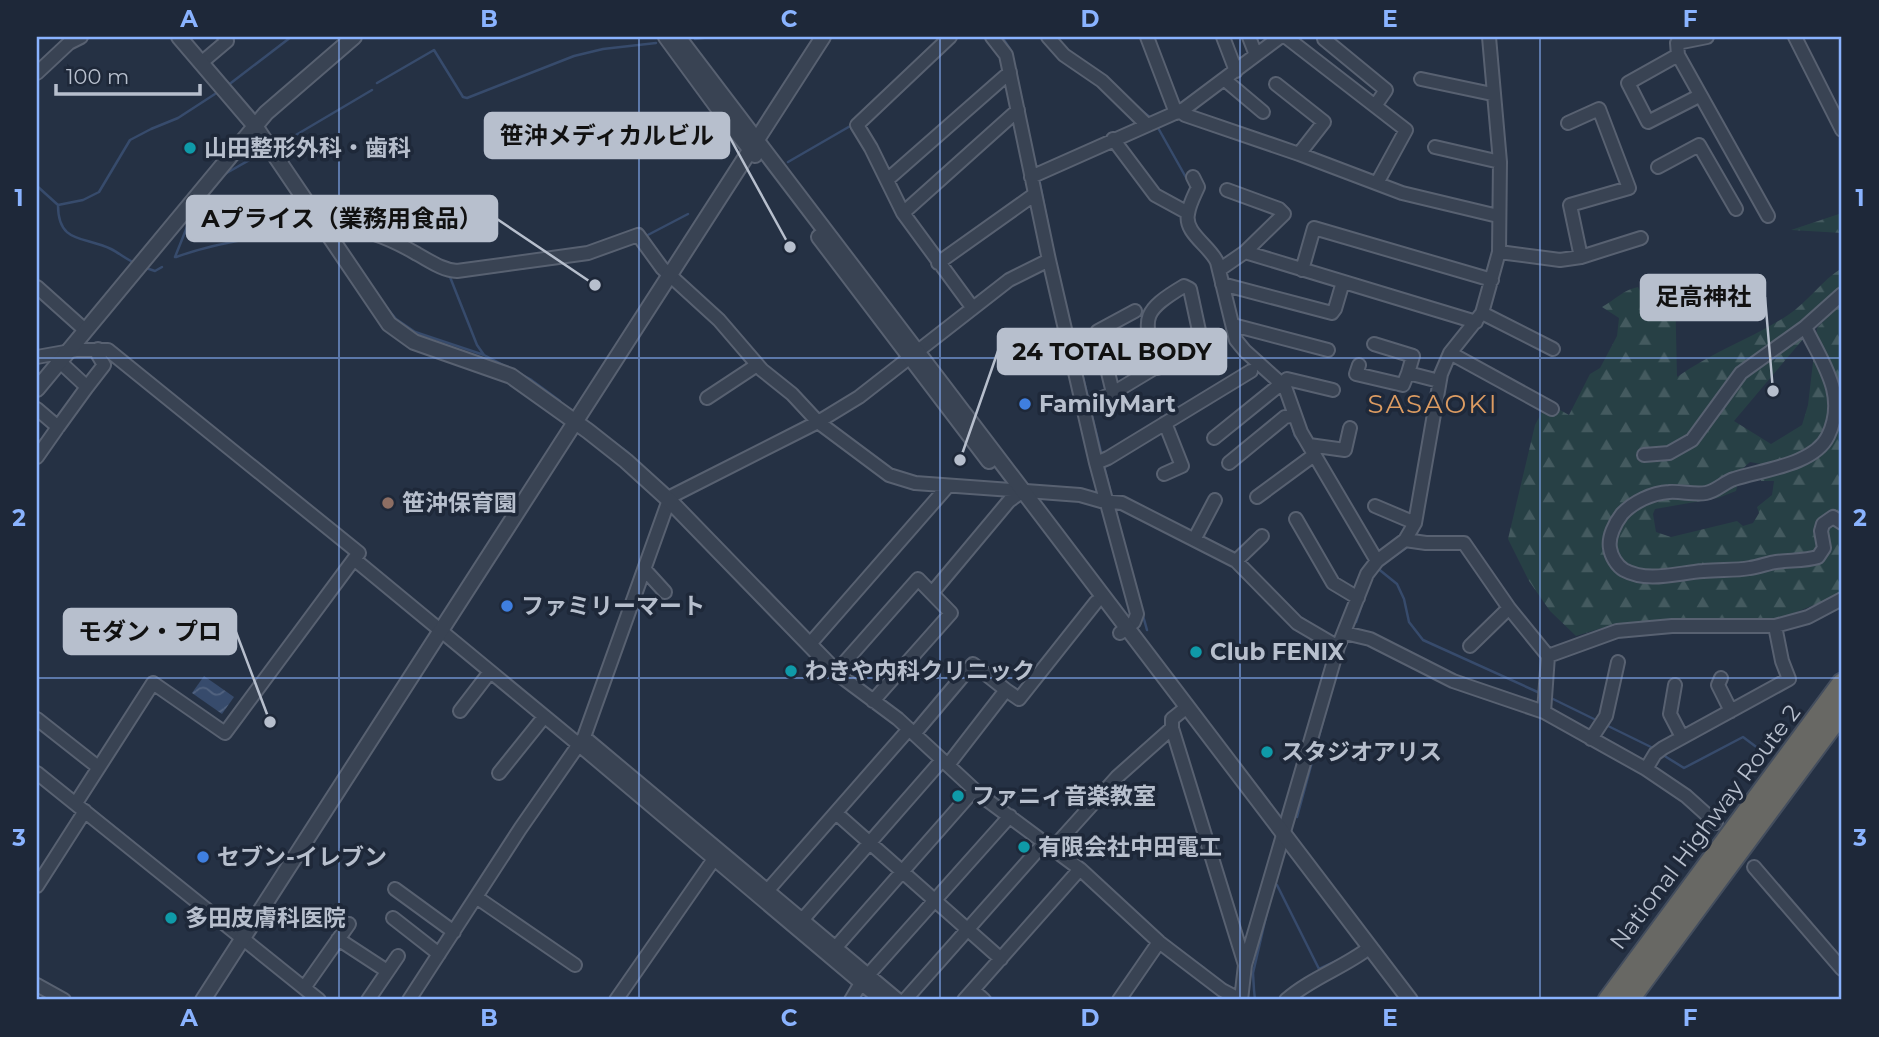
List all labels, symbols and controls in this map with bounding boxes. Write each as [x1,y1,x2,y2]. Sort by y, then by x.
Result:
text: A [179,5,198,33]
text: B [480,5,498,33]
text: C [781,5,798,33]
text: D [1081,5,1100,33]
text: E [1382,5,1398,33]
text: F [1683,5,1698,33]
scale bar [56,52,200,96]
text: 100 m [66,64,129,89]
callout: 笹沖メディカルビル [485,113,729,158]
text: 笹沖メディカルビル [500,121,714,150]
place label: 山田整形外科・歯科 [204,134,411,162]
marker: 山田整形外科・歯科 [182,140,198,156]
text: 1 [14,184,24,212]
text: 1 [1855,184,1865,212]
callout: Aプライス（業務用食品） [187,196,497,241]
text: Aプライス（業務用食品） [200,204,483,233]
callout: 足高神社 [1641,275,1765,320]
text: 足高神社 [1655,282,1751,311]
callout: 24 TOTAL BODY [998,329,1226,374]
text: 24 TOTAL BODY [1012,337,1212,366]
district label: SASAOKI [1367,388,1499,420]
place label: FamilyMart [1039,390,1176,418]
marker: FamilyMart [1017,396,1033,412]
place label: 笹沖保育園 [402,489,517,517]
marker: 笹沖保育園 [380,495,396,511]
text: 2 [12,504,26,532]
text: 2 [1853,504,1867,532]
place label: ファミリーマート [521,592,705,620]
marker: ファミリーマート [499,598,515,614]
callout: モダン・プロ [64,609,236,654]
text: モダン・プロ [78,617,222,646]
place label: Club FENIX [1210,638,1345,666]
marker: Club FENIX [1188,644,1204,660]
place label: わきや内科クリニック [805,657,1035,685]
marker: わきや内科クリニック [783,663,799,679]
street label: National Highway Route 2 [1604,699,1806,955]
place label: スタジオアリス [1281,738,1442,766]
marker: スタジオアリス [1259,744,1275,760]
place label: ファニィ音楽教室 [972,782,1156,810]
marker: ファニィ音楽教室 [950,788,966,804]
text: 3 [11,824,26,852]
text: 3 [1852,824,1867,852]
place label: 有限会社中田電工 [1038,833,1222,861]
marker: 有限会社中田電工 [1016,839,1032,855]
place label: セブン-イレブン [217,843,387,871]
marker: セブン-イレブン [195,849,211,865]
place label: 多田皮膚科医院 [185,904,346,932]
marker: 多田皮膚科医院 [163,910,179,926]
text: A [179,1004,198,1032]
text: B [480,1004,498,1032]
text: C [781,1004,798,1032]
text: D [1081,1004,1100,1032]
text: E [1382,1004,1398,1032]
text: F [1683,1004,1698,1032]

